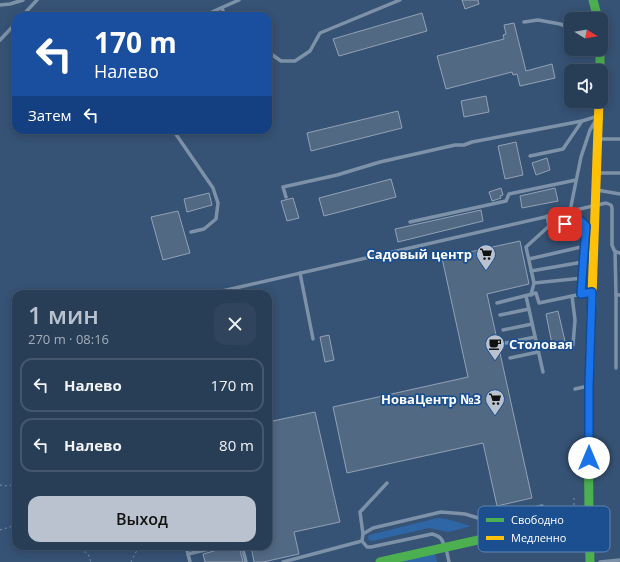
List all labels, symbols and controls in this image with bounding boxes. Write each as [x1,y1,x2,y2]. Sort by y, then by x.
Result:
north arrow [564,12,608,56]
map controls [564,12,608,108]
text: 170 m [94,23,177,61]
icon: left [28,28,80,80]
text: Налево [94,59,159,83]
button: sound [564,64,608,108]
icon: left [80,104,102,126]
text: Затем [28,105,72,125]
pin [548,207,582,241]
icon: arrive [554,213,576,235]
supermarket icon: Садовый центр [475,243,497,271]
place label: Садовый центр [367,245,472,263]
text: 1 мин [28,298,99,331]
button: close [214,303,256,345]
text: 270 m · 08:16 [28,330,109,348]
cafe icon: Столовая [484,333,506,361]
place label: Столовая [509,335,573,353]
icon: left [30,374,52,396]
text: Налево [64,375,122,395]
text: 170 m [210,375,254,395]
supermarket icon: НоваЦентр №3 [484,388,506,416]
place label: НоваЦентр №3 [381,390,481,408]
icon: left [30,434,52,456]
text: Налево [64,435,122,455]
text: 80 m [219,435,254,455]
position arrow [568,437,610,479]
button: Выход [28,496,256,542]
legend [478,506,610,552]
text: Свободно [511,512,564,527]
text: Медленно [511,530,567,545]

